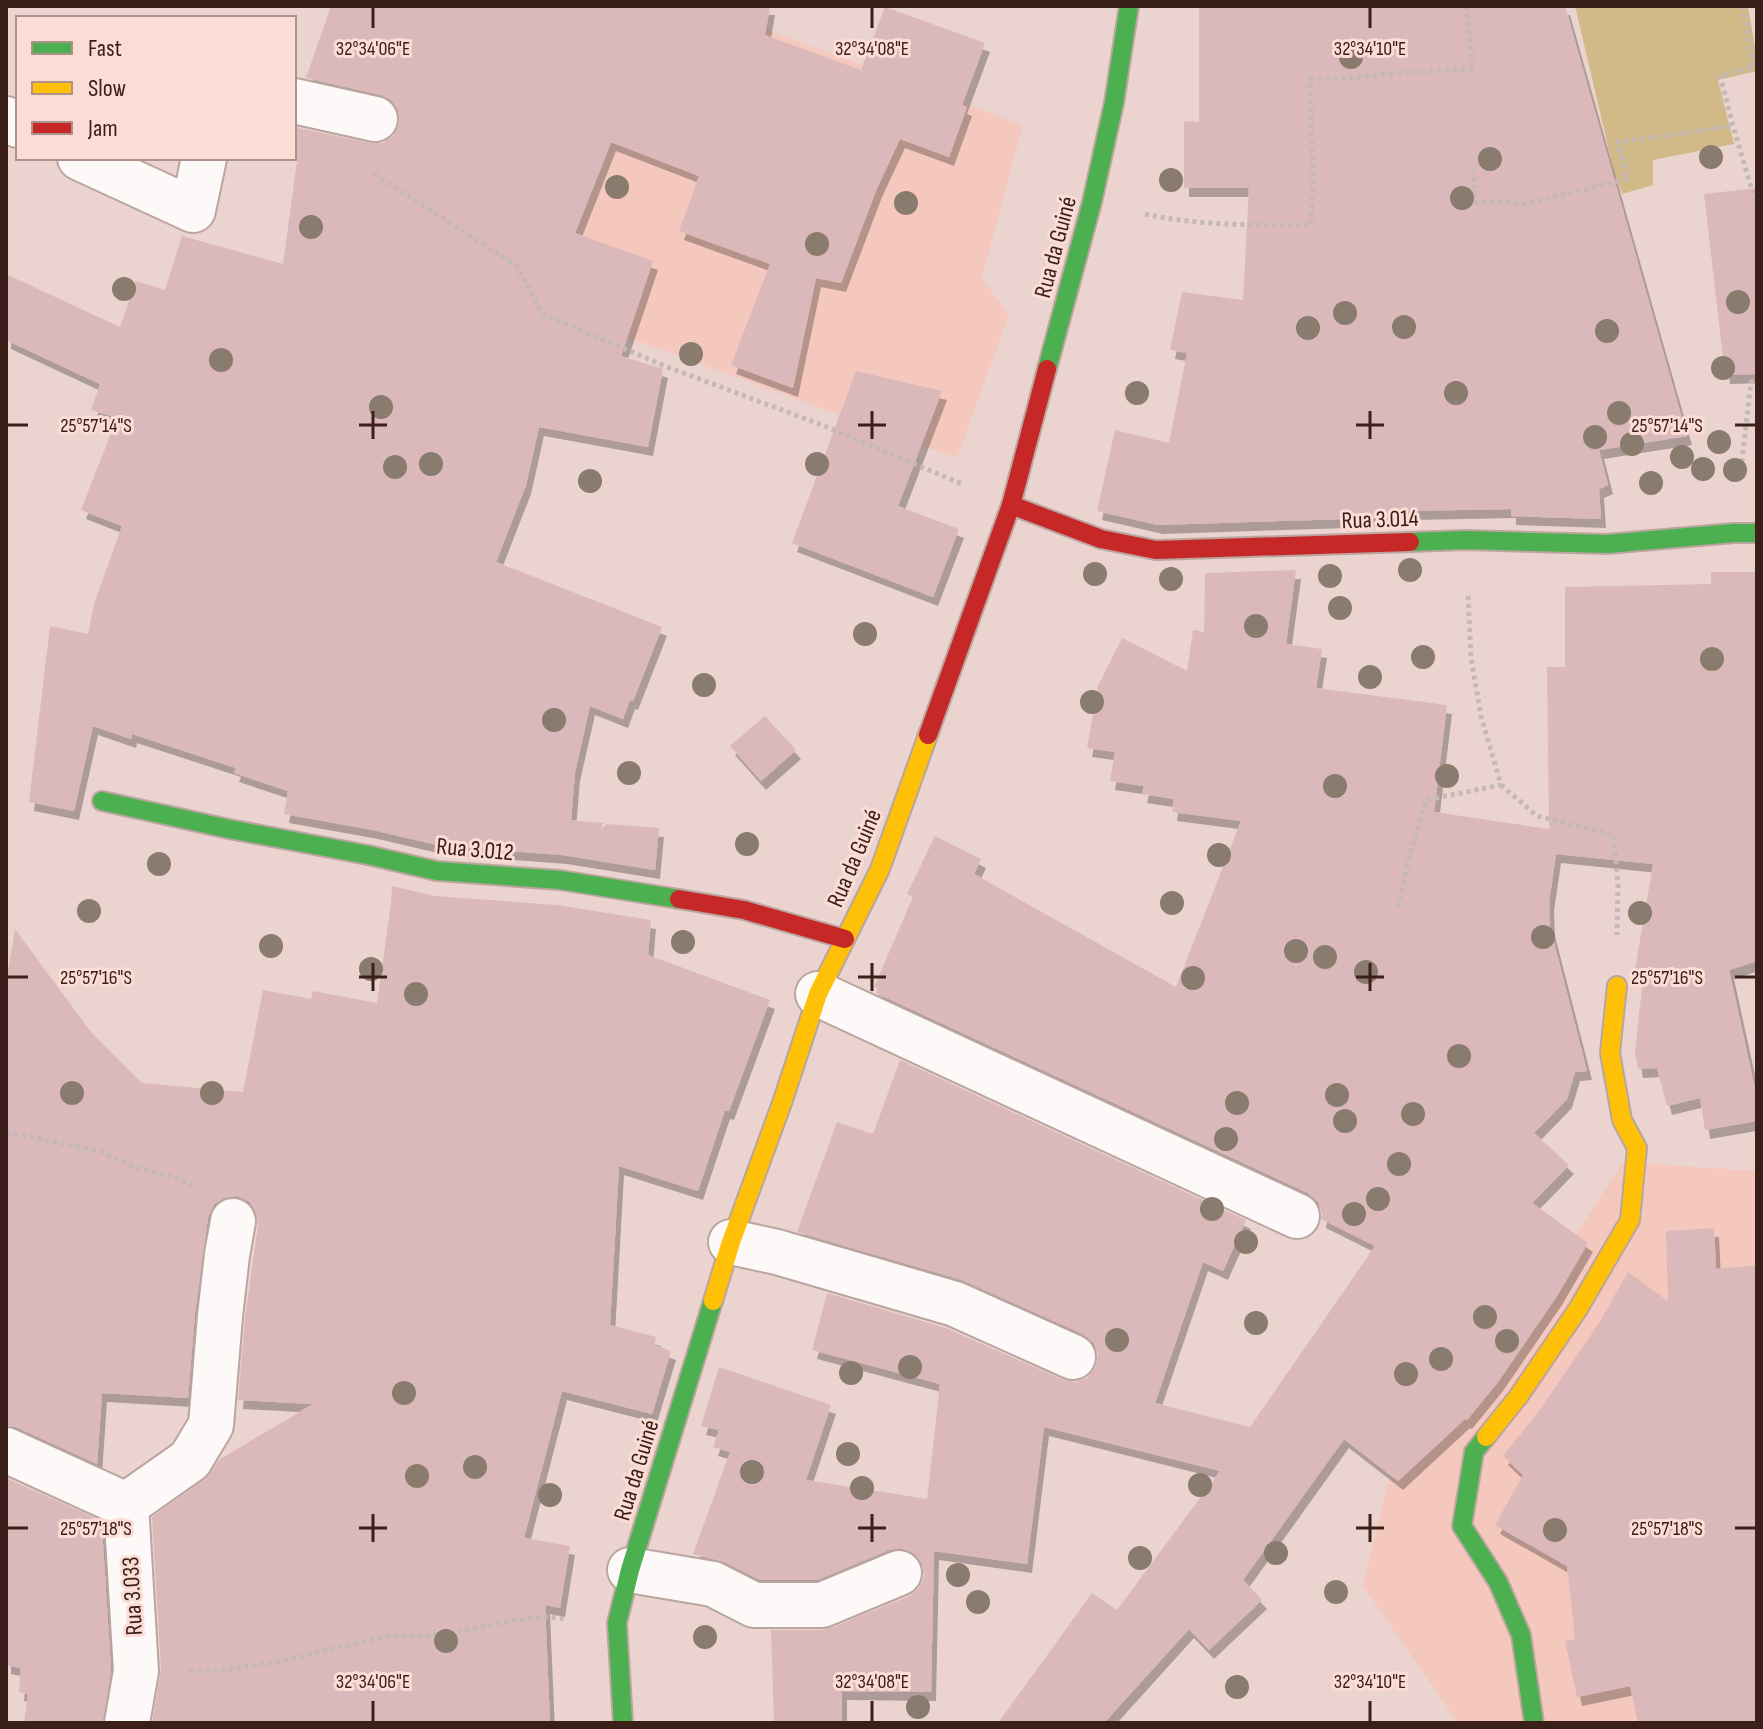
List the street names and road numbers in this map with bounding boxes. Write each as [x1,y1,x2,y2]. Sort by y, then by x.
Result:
street label: Rua da Guiné [1028,193,1083,301]
street label: Rua 3.014 [1341,504,1419,535]
street label: Rua da Guiné [821,805,888,912]
street label: Rua 3.012 [435,832,515,867]
street label: Rua da Guiné [607,1416,666,1524]
street label: Rua 3.033 [116,1556,149,1636]

